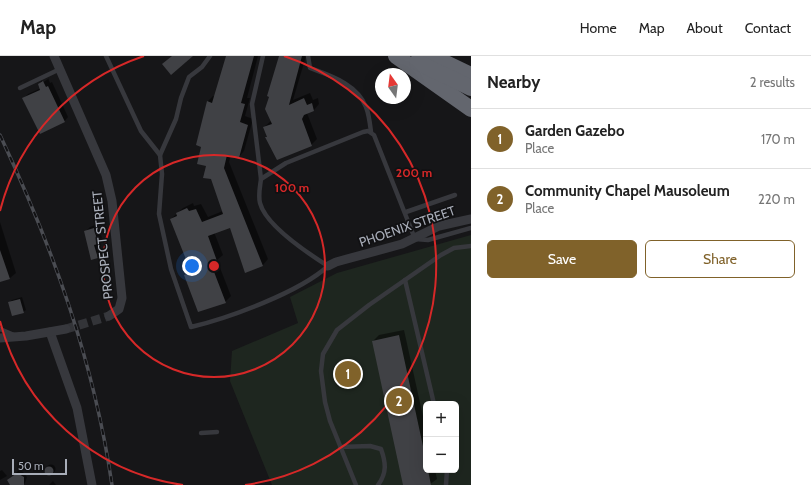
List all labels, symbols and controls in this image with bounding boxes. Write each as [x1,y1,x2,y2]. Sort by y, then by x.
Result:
text: Map [20,16,56,39]
text: Home [580,19,617,37]
text: Map [639,19,664,37]
text: About [686,19,723,37]
text: Contact [745,19,791,37]
north arrow [375,68,411,104]
text: Nearby [487,72,540,92]
text: 2 results [750,74,795,90]
text: Garden Gazebo [525,122,624,140]
text: 1 [498,131,502,147]
text: 170 m [761,131,795,147]
text: Place [525,140,554,156]
text: 200 m [396,165,432,180]
text: 100 m [275,180,309,195]
text: Community Chapel Mausoleum [525,182,730,200]
street label: PROSPECT STREET [88,190,116,300]
text: 2 [497,191,503,207]
text: 220 m [758,191,795,207]
text: Place [525,200,554,216]
street label: PHOENIX STREET [357,202,457,250]
button: Save [487,240,637,278]
button: Share [645,240,795,278]
your location [182,256,202,276]
centre of rings [207,259,221,273]
pin: 1 [335,359,361,389]
pin: 2 [386,386,412,416]
map controls [423,401,459,473]
button: + [423,401,459,437]
button: − [423,437,459,473]
scale bar [12,457,67,476]
text: 50 m [18,459,44,473]

